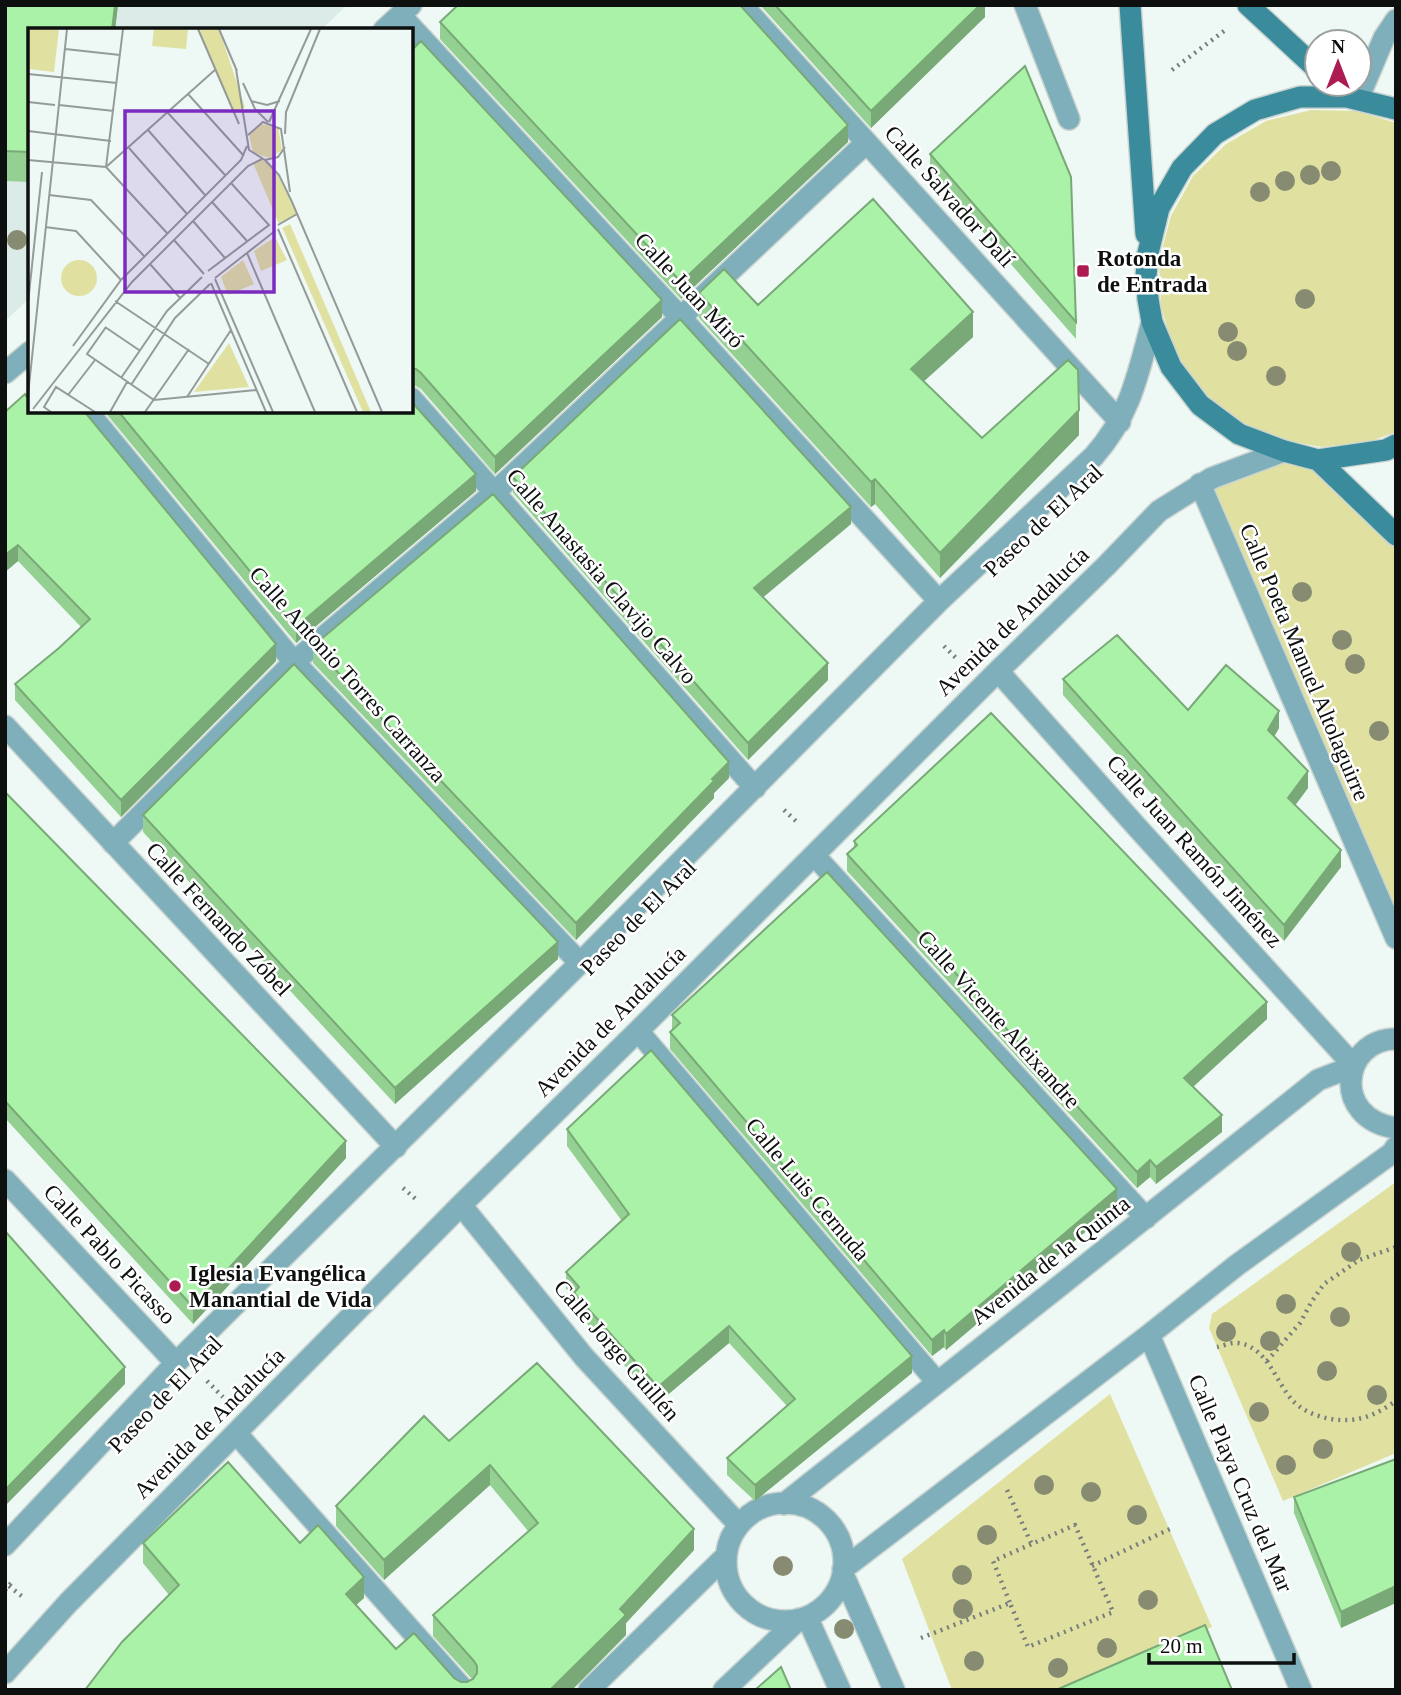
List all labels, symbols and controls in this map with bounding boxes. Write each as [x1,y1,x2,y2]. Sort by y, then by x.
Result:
inset map [28,28,413,413]
north arrow [1303,28,1373,98]
text: N [1331,36,1345,57]
street label: Calle Salvador Dalí [880,121,1020,273]
street label: Calle Juan Miró [630,228,749,353]
place label: Rotonda de Entrada [1097,246,1208,297]
marker: Rotonda de Entrada [1075,263,1091,279]
street label: Paseo de El Aral [979,459,1108,582]
street label: Calle Anastasia Clavijo Calvo [501,464,702,689]
street label: Calle Poeta Manuel Altolaguirre [1235,520,1374,804]
street label: Avenida de Andalucía [931,542,1094,701]
street label: Calle Antonio Torres Carranza [244,562,451,787]
street label: Calle Juan Ramón Jiménez [1102,750,1287,952]
street label: Calle Fernando Zóbel [141,837,296,1001]
street label: Paseo de El Aral [576,855,701,980]
street label: Calle Vicente Aleixandre [912,925,1085,1113]
street label: Avenida de Andalucía [530,941,691,1102]
street label: Calle Luis Cernuda [741,1113,875,1266]
street label: Calle Pablo Picasso [39,1179,181,1329]
street label: Avenida de la Quinta [966,1191,1135,1330]
place label: Iglesia Evangélica Manantial de Vida [189,1261,372,1312]
street label: Calle Jorge Guillén [549,1275,685,1426]
marker: Iglesia Evangélica Manantial de Vida [167,1278,183,1294]
street label: Paseo de El Aral [103,1331,227,1458]
street label: Avenida de Andalucía [129,1343,290,1504]
street label: Calle Playa Cruz del Mar [1183,1371,1298,1596]
scale bar [1149,1622,1294,1666]
text: 20 m [1160,1634,1203,1658]

